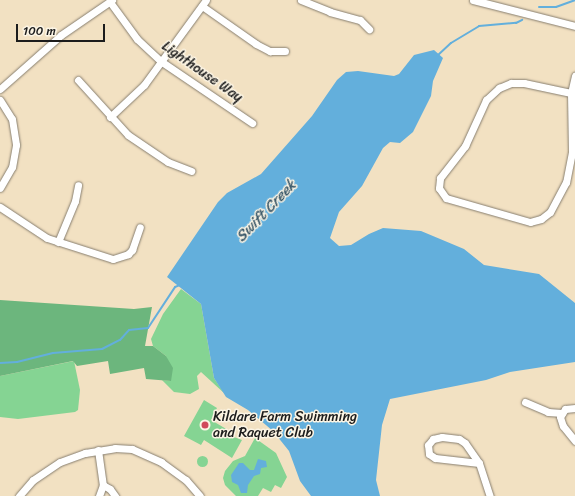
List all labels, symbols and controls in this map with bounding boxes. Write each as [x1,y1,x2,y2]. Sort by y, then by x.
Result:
scale bar [18,16,107,42]
text: 100 m [23,20,56,42]
street label: Lighthouse Way [158,38,246,106]
water label: Swift Creek [232,176,300,246]
place label: Kildare Farm Swimming and Raquet Club [213,409,357,442]
marker: Kildare Farm Swimming and Raquet Club [200,420,210,430]

